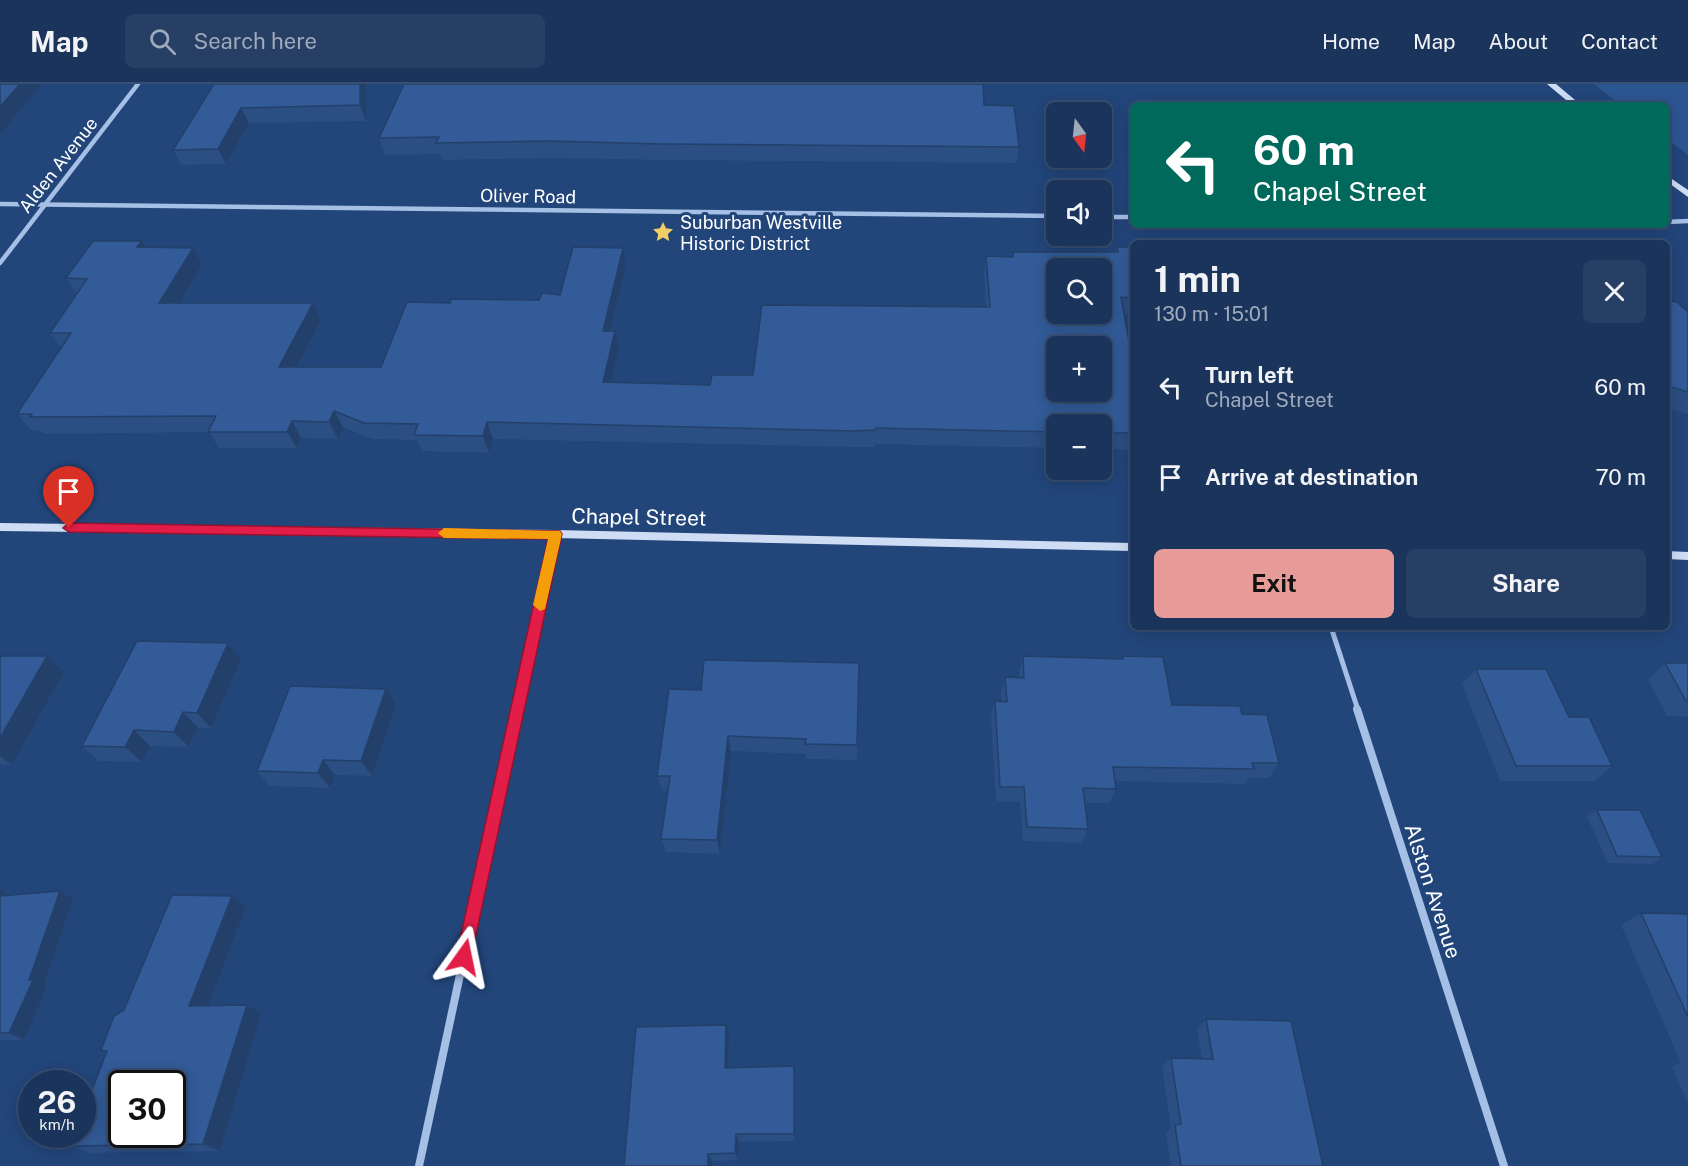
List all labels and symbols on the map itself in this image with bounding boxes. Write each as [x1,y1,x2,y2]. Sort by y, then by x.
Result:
north arrow [1046,102,1112,168]
street label: Alden Avenue [14,113,102,217]
street label: Oliver Road [480,185,576,207]
place label: Suburban Westville Historic District [680,212,842,254]
place icon: Suburban Westville Historic District [651,220,675,244]
pin [43,466,94,528]
street label: Chapel Street [571,503,707,531]
street label: Alston Avenue [1399,820,1467,962]
position arrow [432,925,496,989]
speed limit sign: 30 [108,1070,186,1148]

